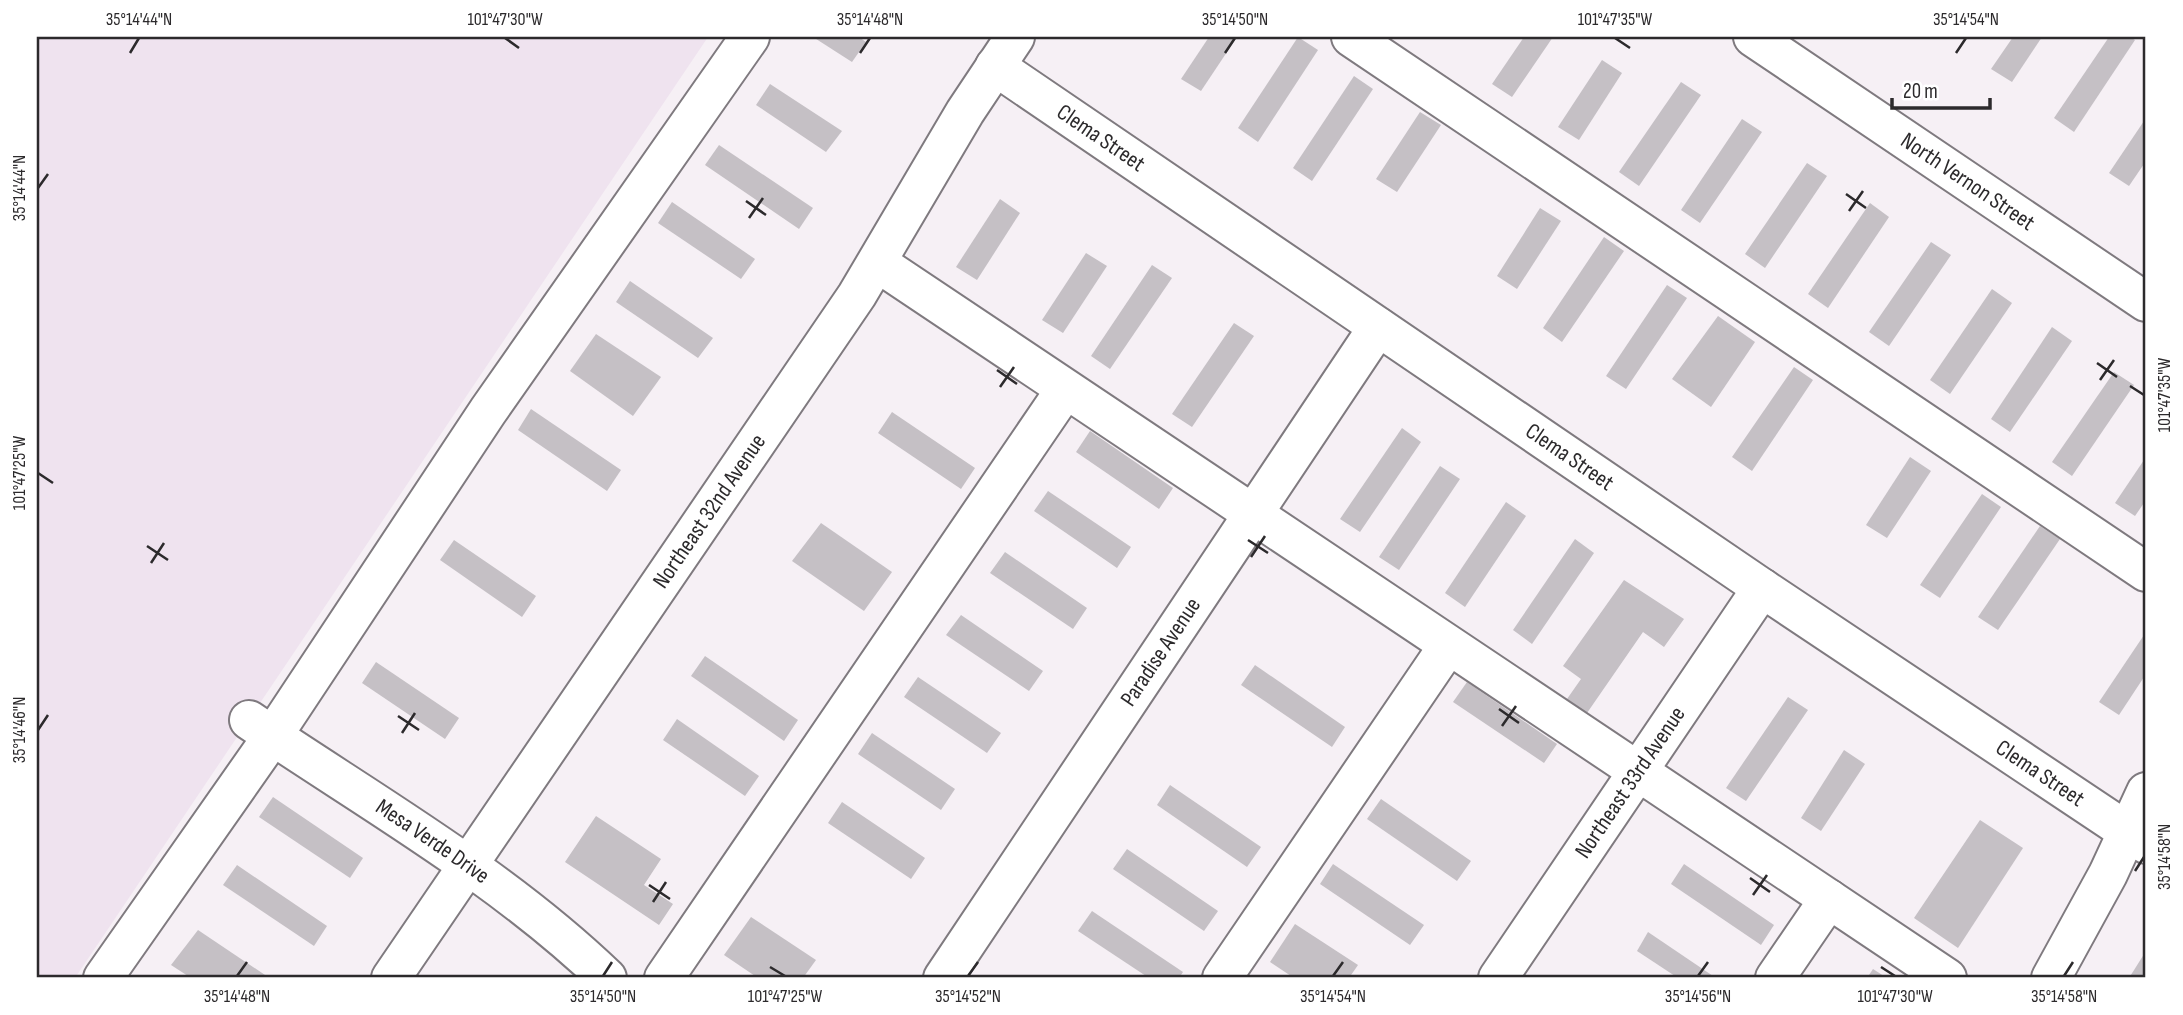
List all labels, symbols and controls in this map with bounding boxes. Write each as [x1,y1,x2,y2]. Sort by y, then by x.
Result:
text: 35°14'44"N [106,9,172,30]
text: 101°47'30"W [467,9,543,30]
text: 35°14'48"N [837,9,903,30]
text: 35°14'50"N [1202,9,1268,30]
text: 101°47'35"W [1578,9,1652,30]
text: 35°14'54"N [1933,9,1999,30]
scale bar [1892,66,1990,110]
text: 20 m [1903,79,1938,104]
street label: Clema Street [1051,98,1150,178]
street label: North Vernon Street [1895,127,2040,237]
text: 35°14'44"N [9,155,30,221]
text: 101°47'35"W [2154,358,2175,432]
street label: Clema Street [1520,417,1619,497]
street label: Northeast 32nd Avenue [647,429,772,594]
text: 101°47'25"W [9,436,30,510]
street label: Paradise Avenue [1115,592,1207,712]
text: 35°14'46"N [9,697,30,763]
street label: Northeast 33rd Avenue [1569,701,1692,864]
street label: Clema Street [1990,734,2090,813]
street label: Mesa Verde Drive [370,793,495,890]
text: 35°14'58"N [2154,824,2175,890]
text: 35°14'48"N [204,986,270,1007]
text: 35°14'50"N [570,986,636,1007]
text: 101°47'25"W [748,986,822,1007]
text: 35°14'52"N [935,986,1001,1007]
text: 35°14'54"N [1300,986,1366,1007]
text: 35°14'56"N [1665,986,1731,1007]
text: 101°47'30"W [1857,986,1933,1007]
text: 35°14'58"N [2031,986,2097,1007]

